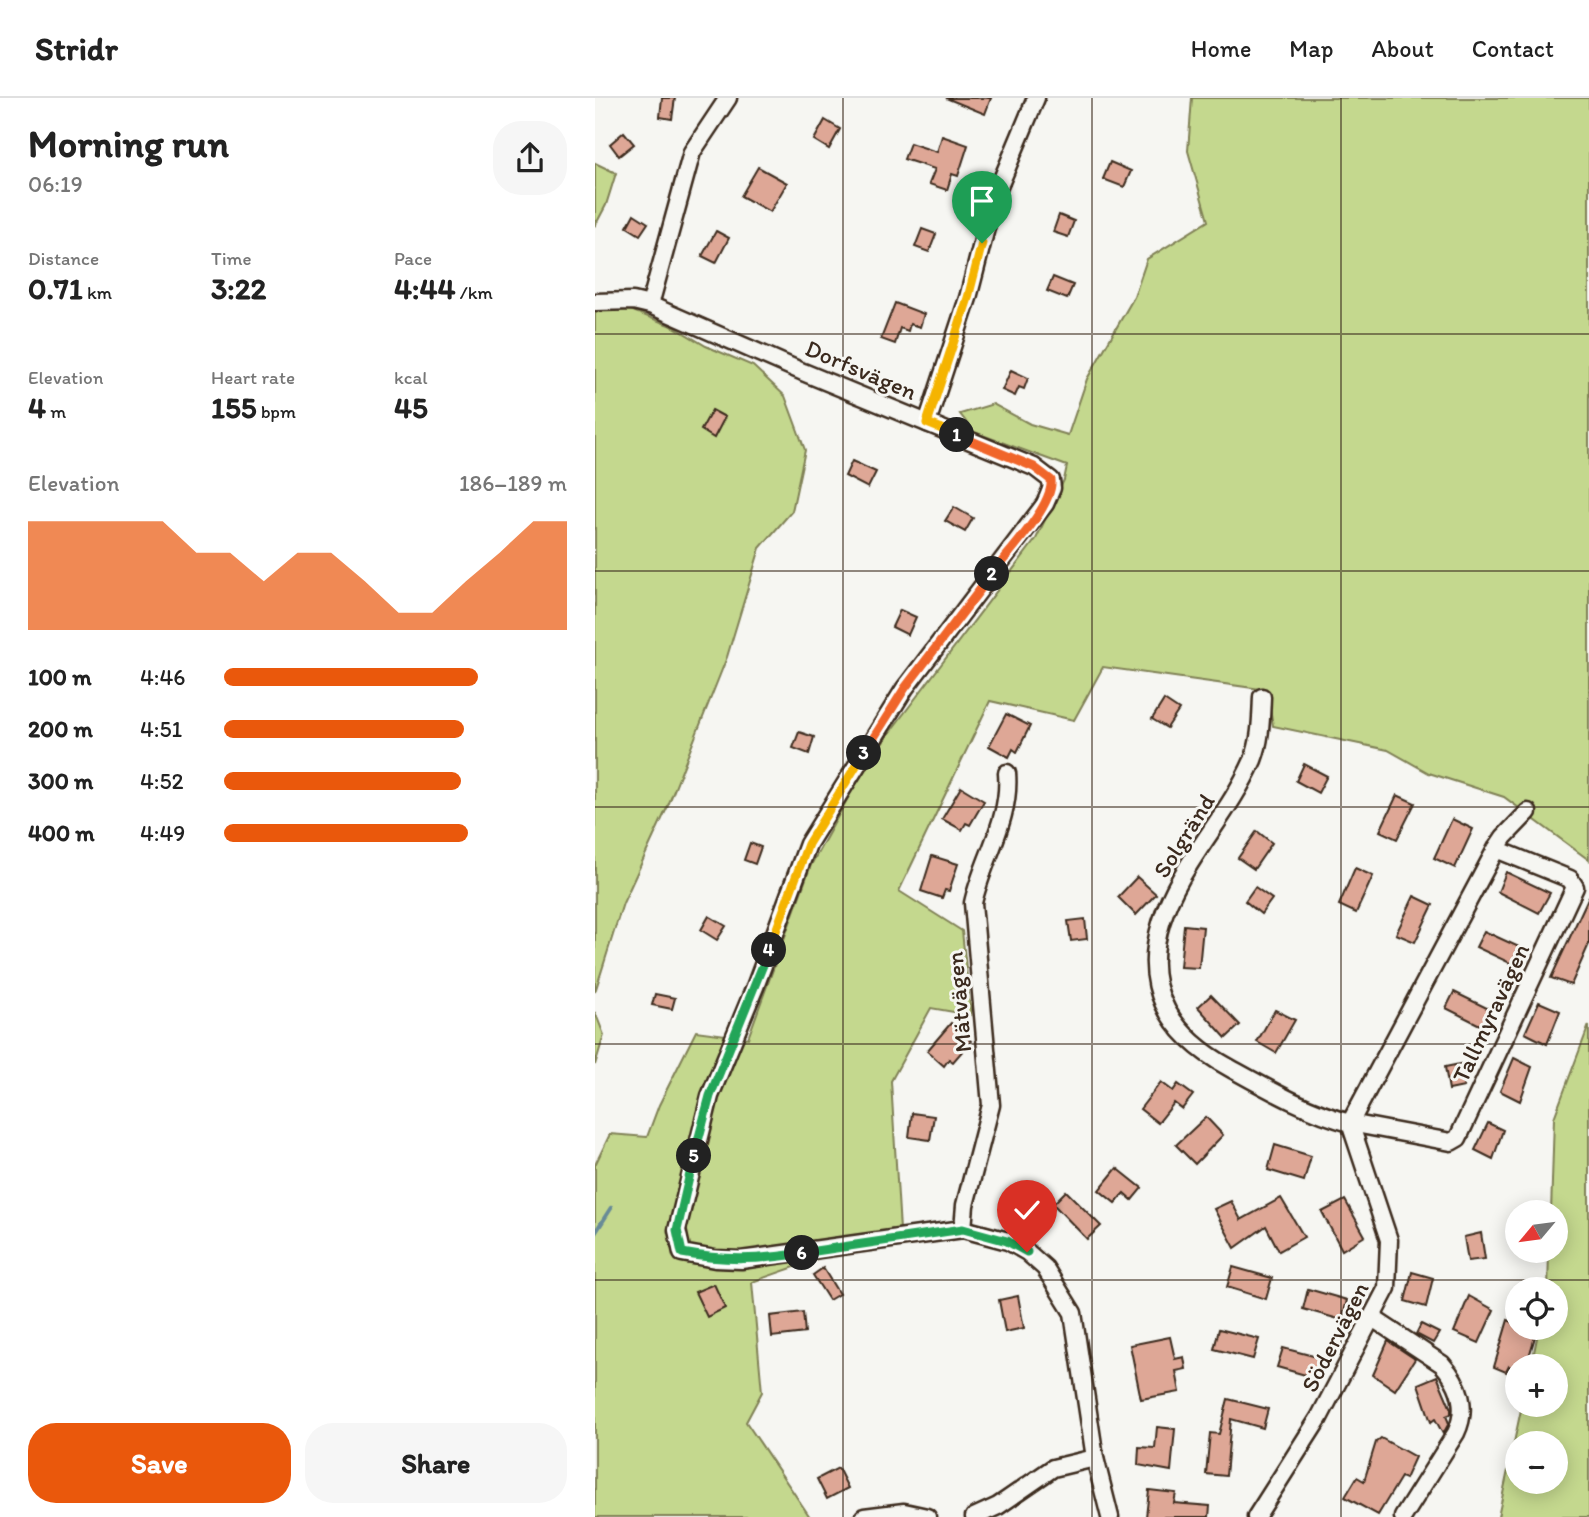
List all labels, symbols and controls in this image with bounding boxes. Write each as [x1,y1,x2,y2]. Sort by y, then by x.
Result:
text: Stridr [35,29,118,68]
text: Home [1191,34,1251,63]
text: Map [1289,34,1333,63]
text: About [1371,34,1434,63]
text: Contact [1472,34,1554,63]
text: Morning run [28,121,229,167]
button: share [493,121,567,195]
text: 06:19 [28,170,83,198]
pin [952,171,1012,243]
icon: arrive [963,182,1001,220]
text: Distance [28,247,99,270]
text: Time [211,247,252,270]
text: Pace [394,247,432,270]
text: 0.71 [28,270,83,307]
text: 3:22 [211,270,266,307]
text: 4:44 [394,270,455,307]
text: km [83,281,112,304]
text: /km [455,281,493,304]
street label: Dorfsvägen [801,333,922,406]
text: Elevation [28,366,104,389]
text: Heart rate [211,366,295,389]
text: kcal [394,366,428,389]
text: 4 [28,389,46,426]
text: 155 [211,389,256,426]
text: 45 [394,389,428,426]
text: m [46,400,66,423]
text: bpm [256,400,296,423]
pin: 1 [939,418,975,452]
text: 1 [952,423,961,446]
text: Elevation [28,469,119,497]
text: 186–189 m [459,469,567,497]
pin: 2 [975,556,1009,592]
text: 2 [987,562,997,585]
text: 100 m [28,663,92,691]
text: 4:46 [140,663,185,691]
text: 200 m [28,715,93,743]
text: 4:51 [140,715,182,743]
pin: 3 [847,736,881,770]
text: 3 [858,741,869,764]
text: 300 m [28,767,93,795]
text: 4:52 [140,767,184,795]
street label: Solgränd [1147,788,1221,883]
text: 400 m [28,819,95,847]
text: 4:49 [140,819,185,847]
pin: 4 [751,932,787,968]
text: 4 [763,938,774,961]
street label: Tallmyravägen [1446,939,1535,1087]
street label: Mätvägen [940,950,977,1054]
pin: 5 [677,1138,711,1174]
text: 5 [689,1144,698,1167]
pin [997,1180,1057,1252]
icon: check [1008,1191,1046,1229]
north arrow [1505,1200,1568,1264]
map controls [1505,1200,1568,1494]
pin: 6 [785,1236,819,1270]
text: 6 [796,1241,807,1264]
street label: Södervägen [1295,1277,1375,1397]
button: locate [1505,1277,1568,1340]
button: + [1505,1354,1568,1417]
button: Save [28,1423,291,1503]
button: Share [305,1423,567,1503]
button: − [1505,1431,1568,1494]

